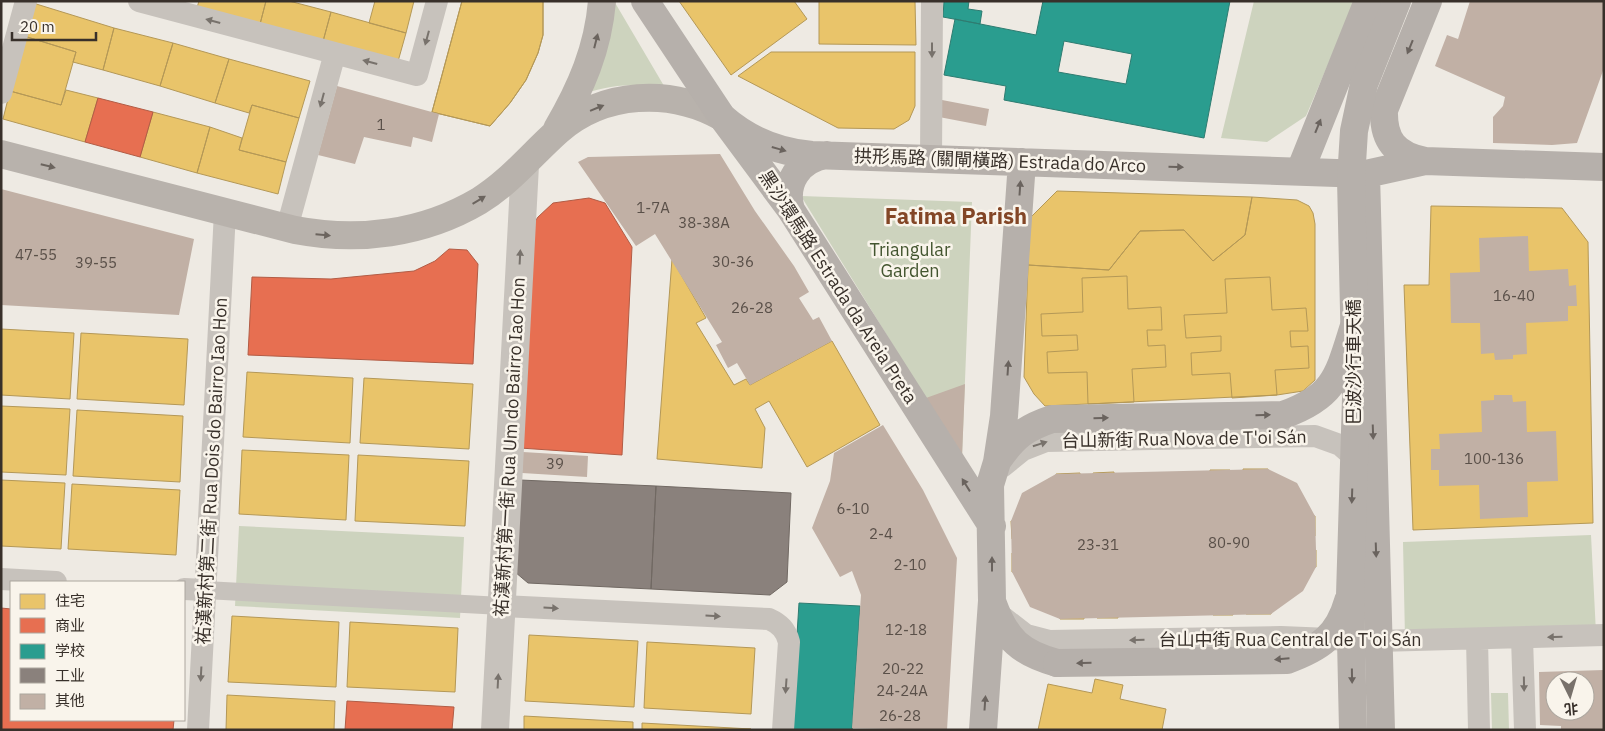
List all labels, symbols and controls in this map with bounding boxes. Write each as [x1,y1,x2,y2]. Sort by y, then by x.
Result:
scale bar [12,10,96,42]
one-way arrow [205,16,220,24]
text: 20 m [20,17,55,36]
one-way arrow [423,30,431,46]
one-way arrow [592,33,600,48]
one-way arrow [1405,39,1413,54]
one-way arrow [928,42,936,58]
one-way arrow [362,58,377,66]
one-way arrow [318,93,326,108]
one-way arrow [590,104,605,112]
house number: 1 [376,115,386,134]
one-way arrow [1314,118,1322,133]
street label: 拱形馬路 (關閘橫路) Estrada do Arco [854,144,1146,177]
one-way arrow [772,146,787,154]
one-way arrow [41,162,56,170]
one-way arrow [1168,163,1184,171]
street label: 黑沙環馬路 Estrada da Areia Preta [754,166,923,408]
one-way arrow [1017,180,1025,196]
one-way arrow [473,195,486,204]
house number: 1-7A [636,198,670,217]
district label: Fatima Parish [885,201,1027,230]
house number: 38-38A [678,213,730,232]
one-way arrow [316,231,332,239]
park label: Triangular Garden [869,238,951,282]
house number: 47-55 [15,245,57,264]
one-way arrow [517,248,525,264]
house number: 30-36 [712,252,754,271]
house number: 39-55 [75,253,117,272]
street label: 祐漢新村第一街 Rua Um do Bairro Iao Hon [489,276,530,617]
house number: 16-40 [1493,286,1535,305]
street label: 祐漢新村第二街 Rua Dois do Bairro Iao Hon [191,297,232,645]
house number: 26-28 [731,298,773,317]
street label: 巴波沙行車天橋 [1342,299,1365,425]
one-way arrow [1004,360,1012,376]
one-way arrow [1255,411,1271,419]
one-way arrow [1093,414,1109,422]
one-way arrow [1369,424,1377,440]
street label: 台山新街 Rua Nova de T'oi Sán [1061,425,1307,452]
one-way arrow [1032,439,1047,447]
house number: 100-136 [1464,449,1524,468]
house number: 39 [546,454,564,473]
one-way arrow [961,478,971,491]
one-way arrow [1348,488,1356,504]
house number: 6-10 [837,499,870,518]
house number: 2-4 [869,524,893,543]
house number: 80-90 [1208,533,1250,552]
house number: 23-31 [1077,535,1119,554]
one-way arrow [1372,543,1380,559]
house number: 2-10 [894,555,927,574]
one-way arrow [988,555,996,571]
legend [10,581,185,721]
text: 住宅 [55,591,85,610]
one-way arrow [543,604,559,612]
one-way arrow [705,613,721,621]
text: 商业 [55,616,85,635]
house number: 12-18 [885,620,927,639]
street label: 台山中街 Rua Central de T'oi Sán [1159,628,1422,651]
one-way arrow [1547,633,1563,641]
one-way arrow [1129,636,1145,644]
text: 学校 [55,641,85,660]
one-way arrow [1273,655,1289,663]
house number: 20-22 [882,659,924,678]
one-way arrow [1076,659,1092,667]
text: 工业 [55,666,85,685]
one-way arrow [196,666,204,682]
one-way arrow [1348,668,1356,684]
north arrow [1545,671,1595,721]
one-way arrow [494,673,502,689]
one-way arrow [1520,676,1528,692]
one-way arrow [782,678,790,694]
house number: 24-24A [876,681,928,700]
text: 其他 [55,691,85,710]
one-way arrow [981,695,989,711]
text: 北 [1563,699,1579,719]
house number: 26-28 [879,706,921,725]

